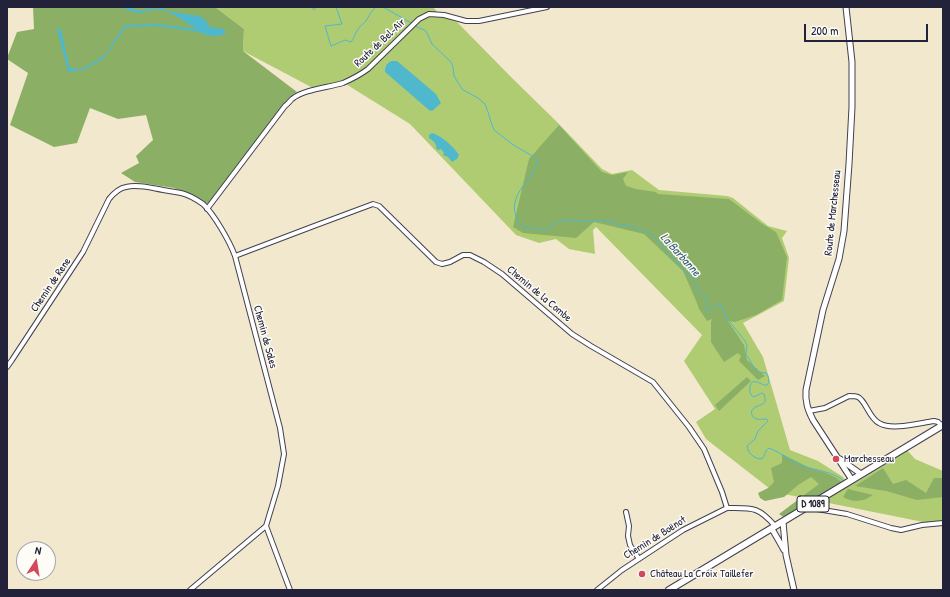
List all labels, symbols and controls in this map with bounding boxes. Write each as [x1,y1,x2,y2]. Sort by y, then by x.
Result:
street label: Route de Bel-Air [352,16,408,70]
scale bar [806,16,930,42]
text: 200 m [811,22,838,39]
street label: Route de Marchesseau [822,170,844,256]
water label: La Barbanne [657,231,703,279]
street label: Chemin de Rene [28,255,74,315]
street label: Chemin de la Combe [504,263,574,325]
street label: Chemin de Sales [250,304,280,370]
place label: Marchesseau [844,452,894,466]
marker: Marchesseau [831,454,841,464]
road number: D 1089 [797,496,829,512]
street label: Chemin de Boënot [621,514,689,562]
north arrow [16,541,56,581]
text: N [34,543,43,558]
place label: Château La Croix Taillefer [650,567,754,581]
marker: Château La Croix Taillefer [637,569,647,579]

